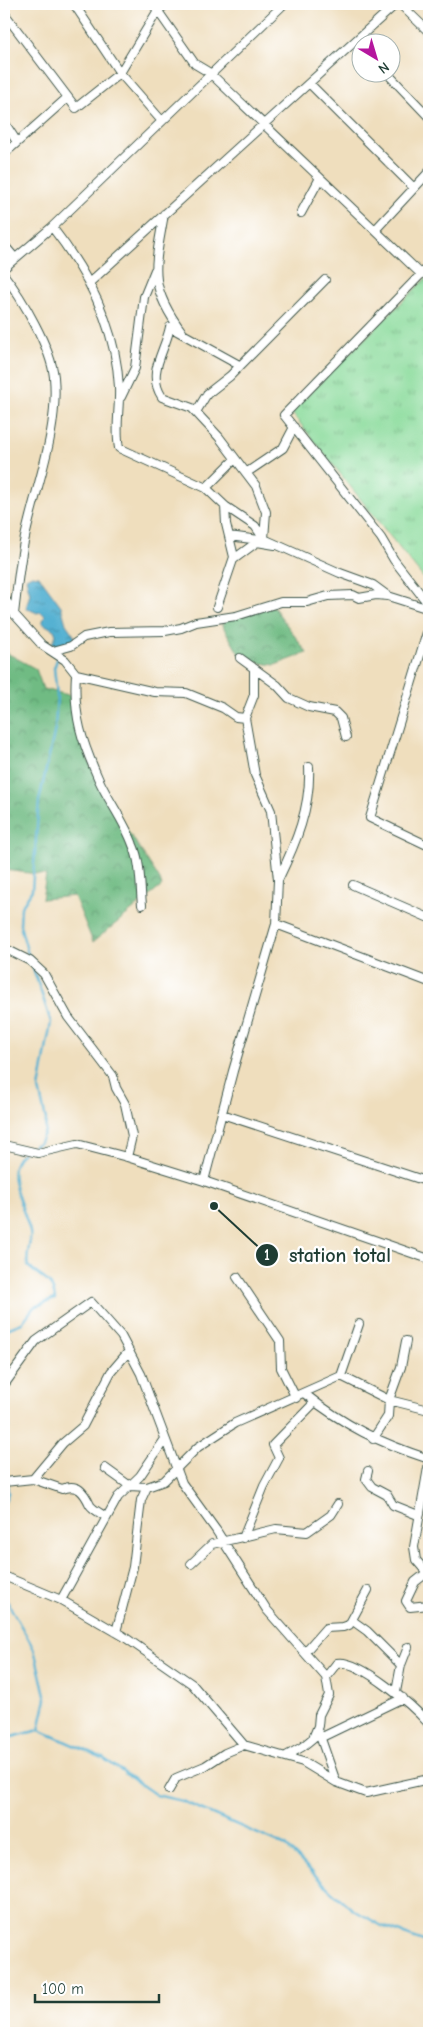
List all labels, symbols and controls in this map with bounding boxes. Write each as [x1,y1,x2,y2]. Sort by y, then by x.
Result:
north arrow [350,32,400,82]
text: N [375,58,393,77]
callout: station total [254,1238,401,1273]
text: station total [289,1244,391,1267]
text: 1 [264,1246,270,1264]
scale bar [35,1972,159,2004]
text: 100 m [42,1980,84,1998]

